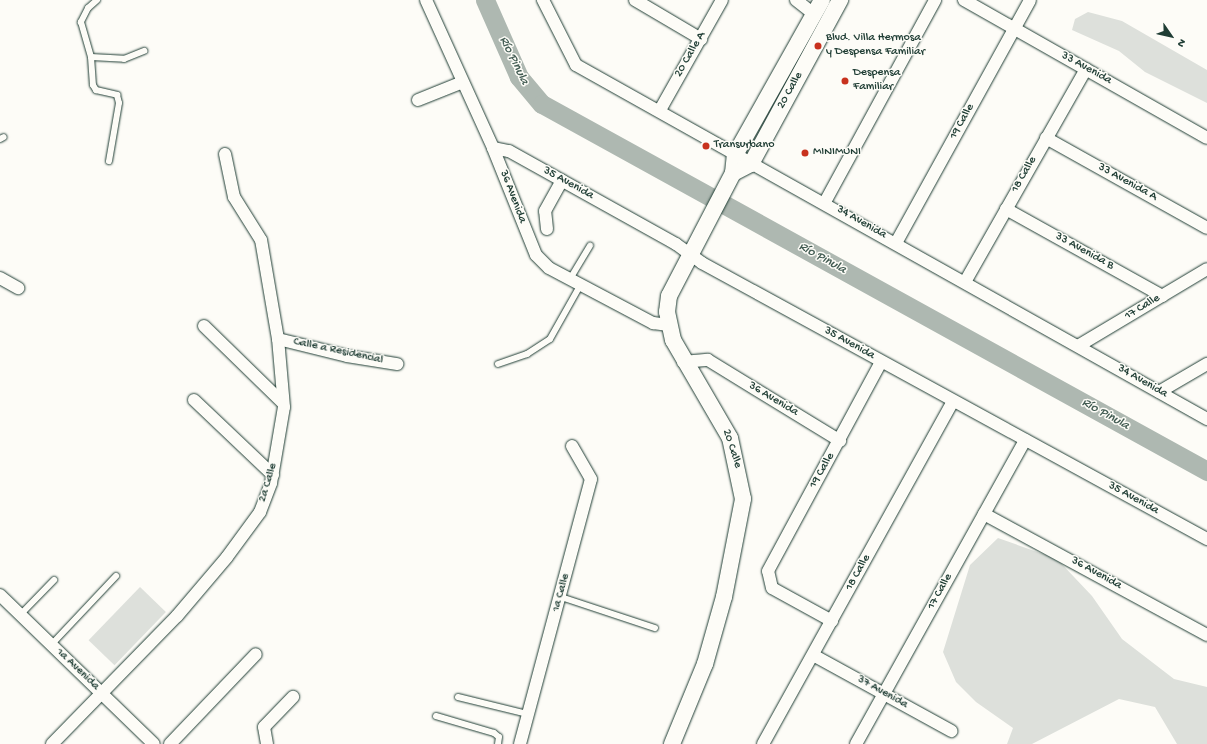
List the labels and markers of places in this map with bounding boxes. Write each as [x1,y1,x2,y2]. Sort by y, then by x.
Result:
place label: Blvd. Villa Hermosa y Despensa Familiar [826,32,925,60]
marker: Blvd. Villa Hermosa y Despensa Familiar [813,41,823,51]
place label: Despensa Familiar [853,67,900,95]
marker: Despensa Familiar [840,76,850,86]
place label: Transurbano [714,139,774,153]
marker: Transurbano [701,141,711,151]
place label: MINIMUNI [813,146,861,160]
marker: MINIMUNI [800,148,810,158]

